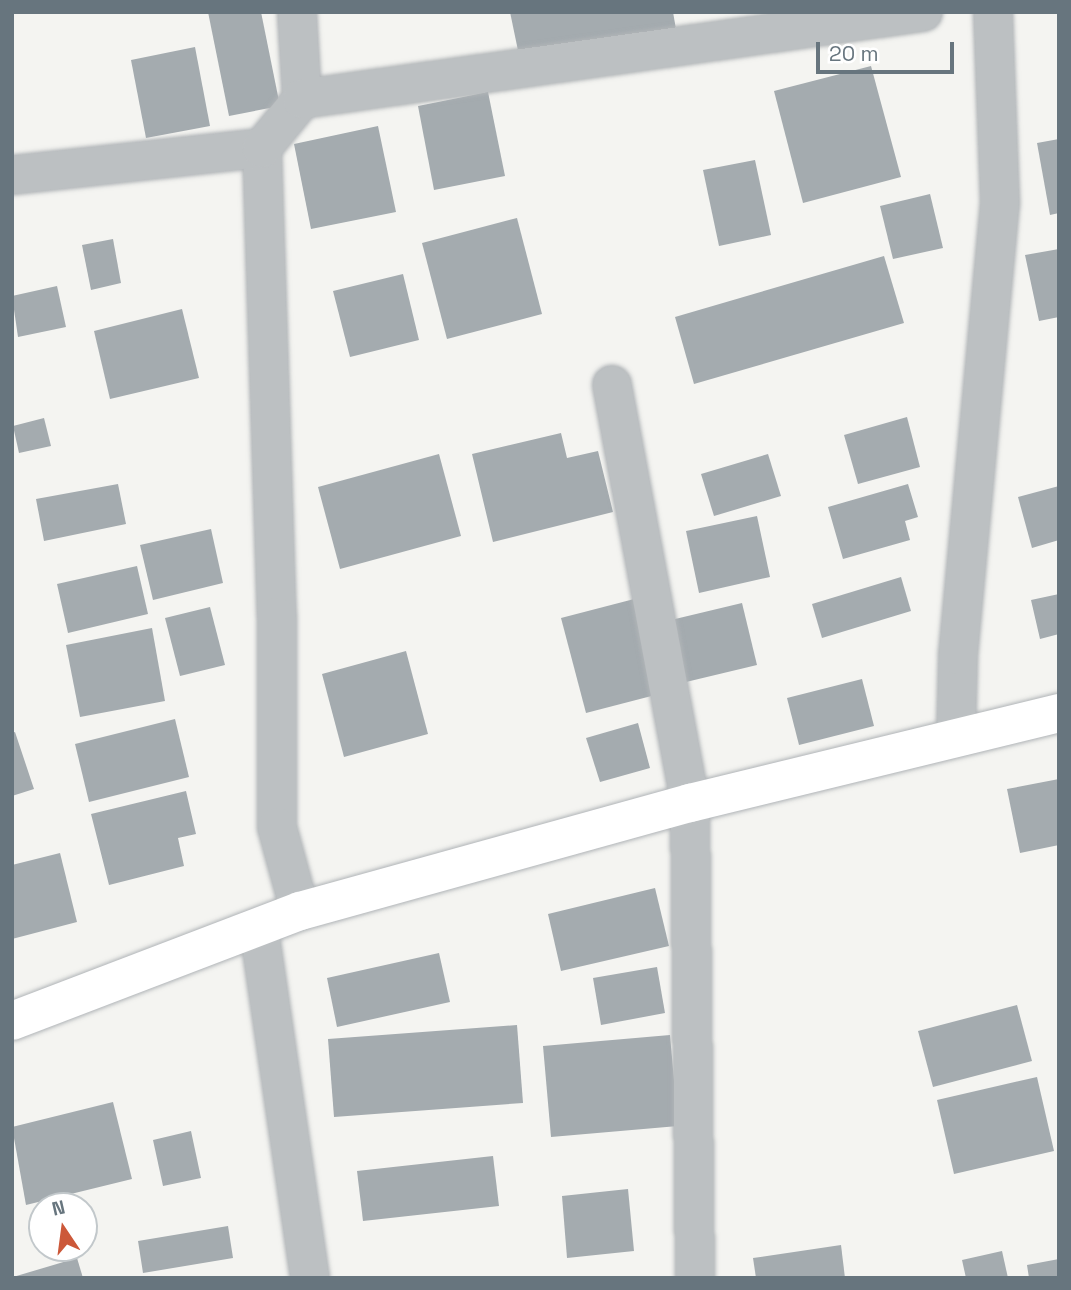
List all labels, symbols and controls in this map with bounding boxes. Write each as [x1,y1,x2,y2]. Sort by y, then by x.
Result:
scale bar [819,28,957,72]
text: 20 m [829,40,879,67]
north arrow [28,1192,98,1262]
text: N [50,1194,68,1222]

